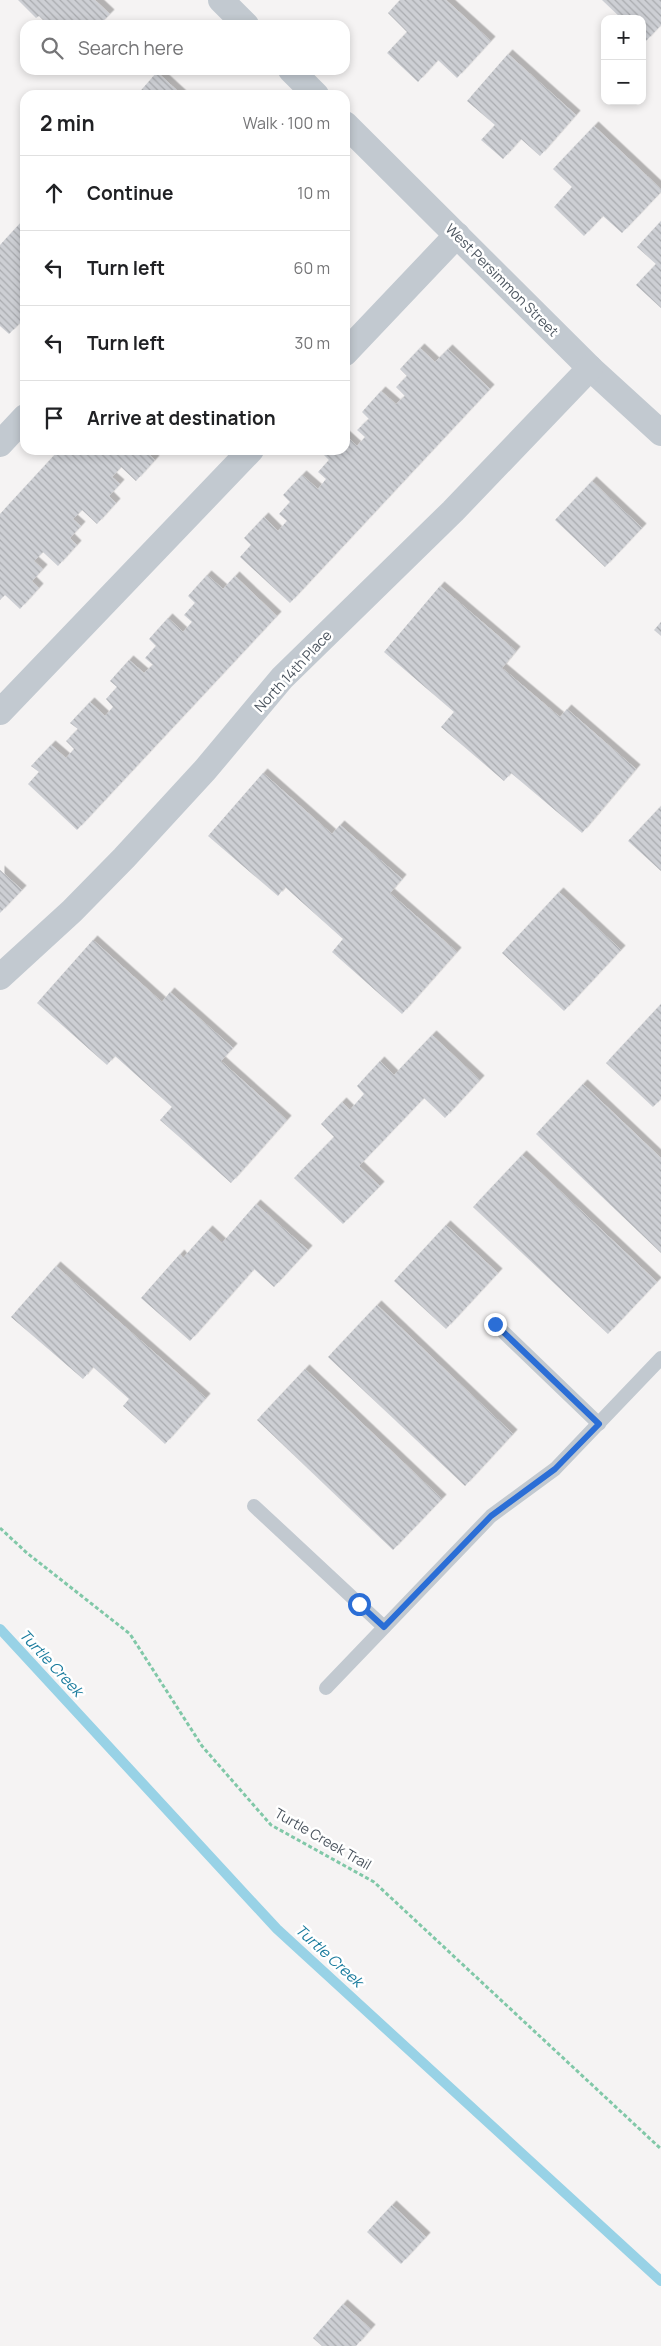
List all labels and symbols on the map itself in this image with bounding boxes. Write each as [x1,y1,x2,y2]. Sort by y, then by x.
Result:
street label: West Persimmon Street [442,219,563,341]
street label: North 14th Place [250,626,335,716]
route end [484,1313,507,1336]
route start [348,1593,371,1616]
water label: Turtle Creek [15,1625,90,1703]
street label: Turtle Creek Trail [271,1803,375,1874]
water label: Turtle Creek [291,1919,370,1993]

